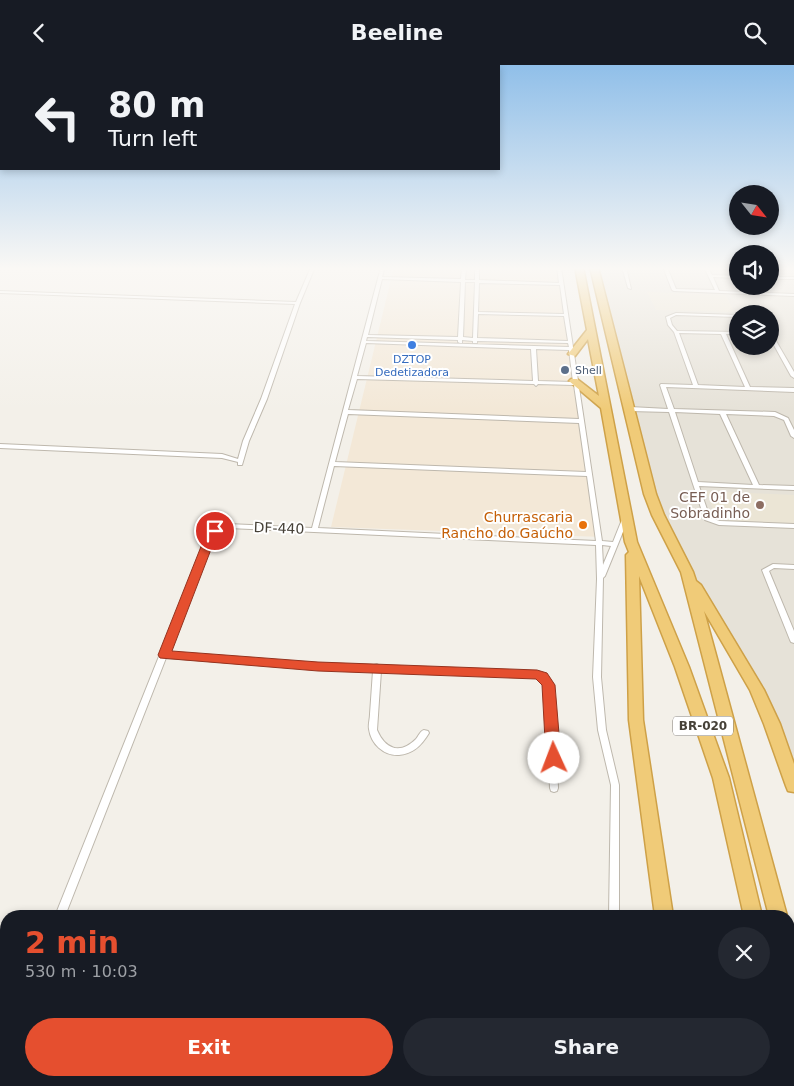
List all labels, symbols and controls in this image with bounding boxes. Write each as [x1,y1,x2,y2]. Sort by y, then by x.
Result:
icon: back [25,19,53,47]
icon: search [741,19,769,47]
text: Beeline [351,20,443,45]
icon: left [25,85,90,150]
text: 80 m [108,85,205,125]
text: Turn left [108,126,197,151]
north arrow [729,185,779,235]
map controls [729,185,779,355]
button: sound [729,245,779,295]
button: layers [729,305,779,355]
marker: DZTOP Dedetizadora [406,339,418,351]
place label: DZTOP Dedetizadora [375,353,449,379]
marker: Shell [559,364,571,376]
place label: Shell [575,364,602,377]
place label: CEF 01 de Sobradinho [670,489,750,521]
marker: CEF 01 de Sobradinho [754,499,766,511]
place label: Churrascaria Rancho do Gaúcho [441,509,573,541]
pin [194,510,236,552]
icon: arrive [201,517,229,545]
street label: DF-440 [253,519,305,537]
marker: Churrascaria Rancho do Gaúcho [577,519,589,531]
road number: BR-020 [673,716,733,735]
position arrow [527,731,579,783]
text: 2 min [25,925,119,960]
button: close [718,927,770,979]
text: 530 m · 10:03 [25,962,138,981]
button: Exit [25,1018,393,1076]
button: Share [403,1018,770,1076]

